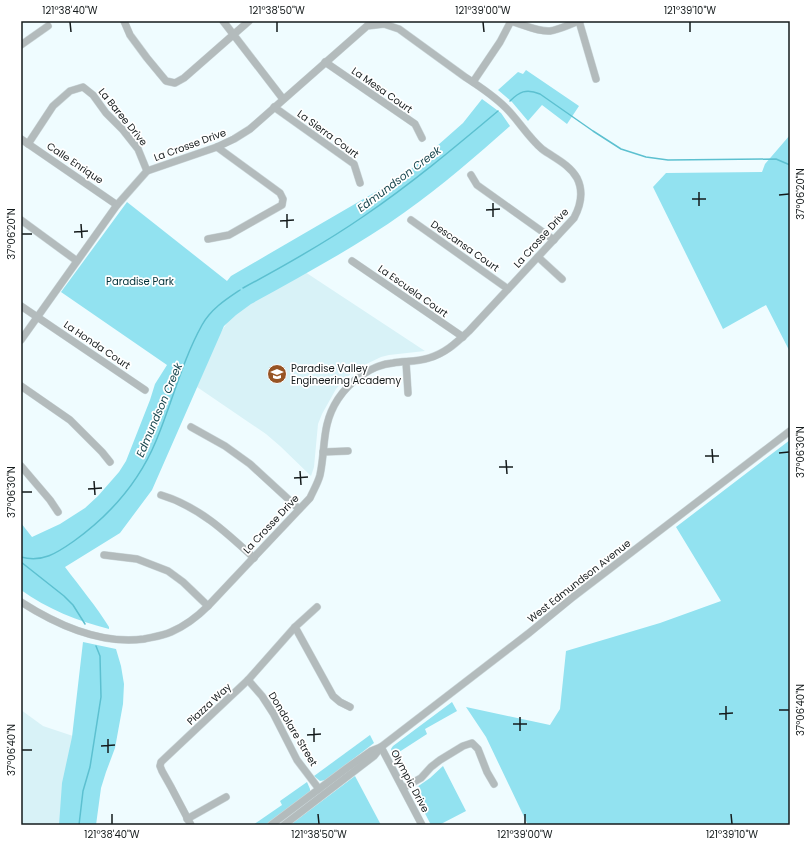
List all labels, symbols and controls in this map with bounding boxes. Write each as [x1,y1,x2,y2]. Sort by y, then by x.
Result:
text: 121°38'40"W [42,3,98,18]
text: 121°38'50"W [249,3,305,18]
text: 121°39'00"W [455,3,511,18]
text: 121°39'10"W [664,3,716,18]
street label: La Mesa Court [349,63,416,117]
street label: La Baree Drive [95,85,151,149]
street label: La Sierra Court [294,106,362,162]
street label: La Crosse Drive [152,125,228,165]
street label: Calle Enrique [44,139,106,187]
water label: Edmundson Creek [354,141,445,216]
text: 37°06'20"N [793,168,808,220]
street label: La Crosse Drive [510,205,572,271]
text: 37°06'20"N [4,208,19,260]
street label: Descansa Court [428,217,502,275]
street label: La Escuela Court [375,261,451,321]
park label: Paradise Park [106,274,175,289]
street label: La Honda Court [61,317,134,373]
water label: Edmundson Creek [132,359,187,460]
place label: Paradise Valley Engineering Academy [291,361,401,388]
school or university icon: Paradise Valley Engineering Academy [266,363,288,385]
text: 37°06'30"N [793,426,808,478]
text: 37°06'30"N [4,466,19,518]
street label: La Crosse Drive [240,491,302,557]
street label: West Edmundson Avenue [524,536,634,626]
street label: Piazza Way [184,679,235,728]
text: 37°06'40"N [793,684,808,736]
street label: Dondolare Street [265,689,321,769]
text: 37°06'40"N [4,724,19,776]
street label: Olympic Drive [387,747,433,815]
text: 121°38'40"W [84,827,140,842]
text: 121°38'50"W [291,827,347,842]
text: 121°39'00"W [497,827,553,842]
text: 121°39'10"W [706,827,758,842]

